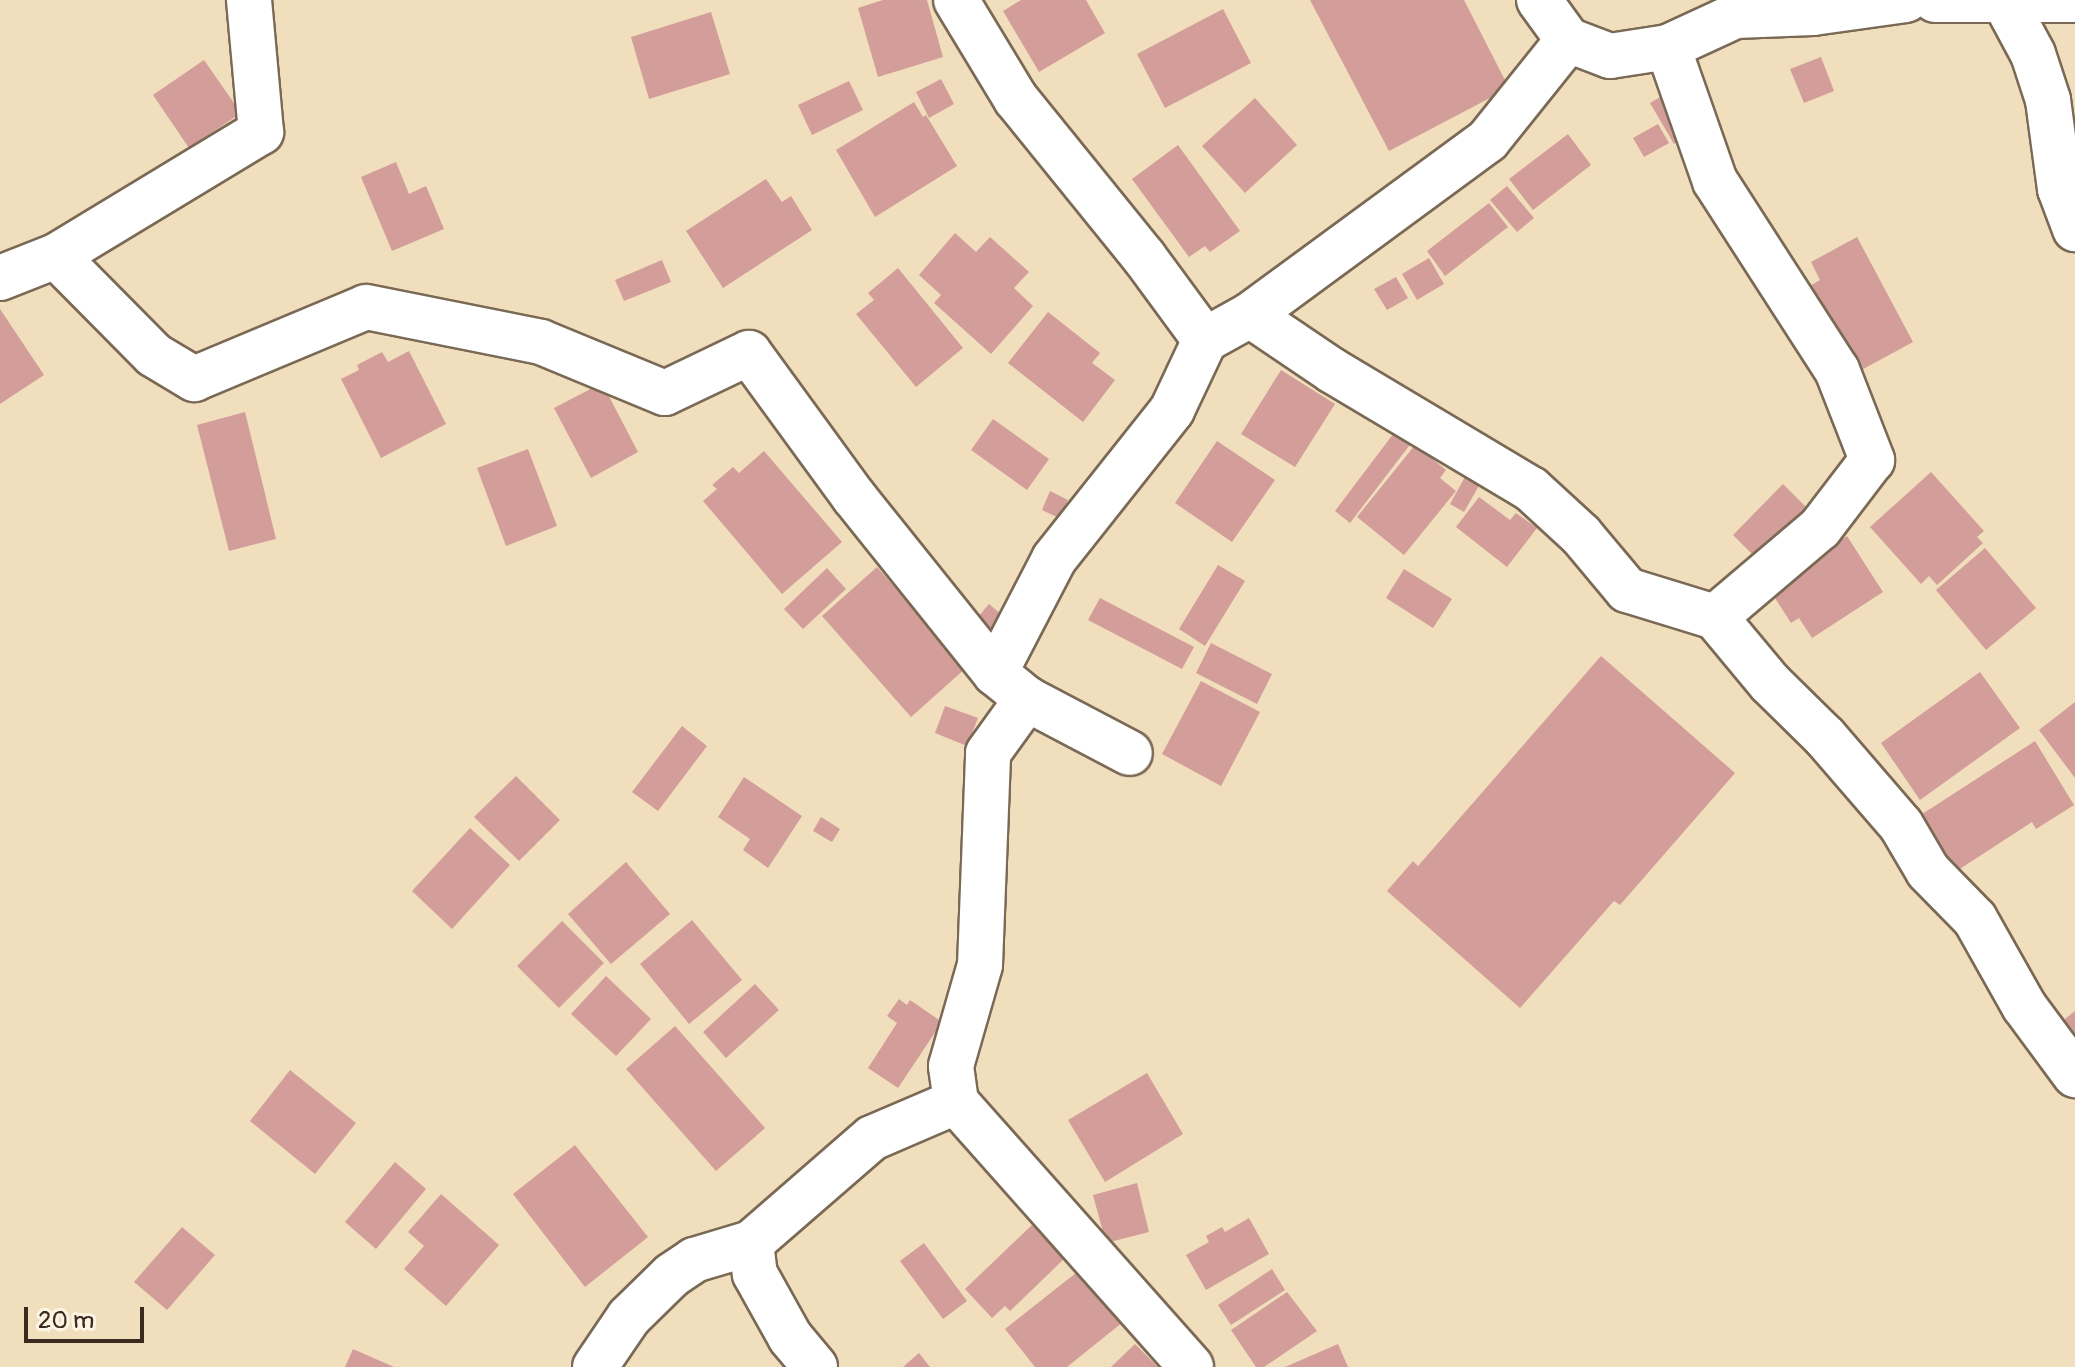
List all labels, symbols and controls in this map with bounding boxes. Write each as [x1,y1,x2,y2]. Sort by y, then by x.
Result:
scale bar [28,1291,148,1341]
text: 20 m [38,1306,94,1335]

